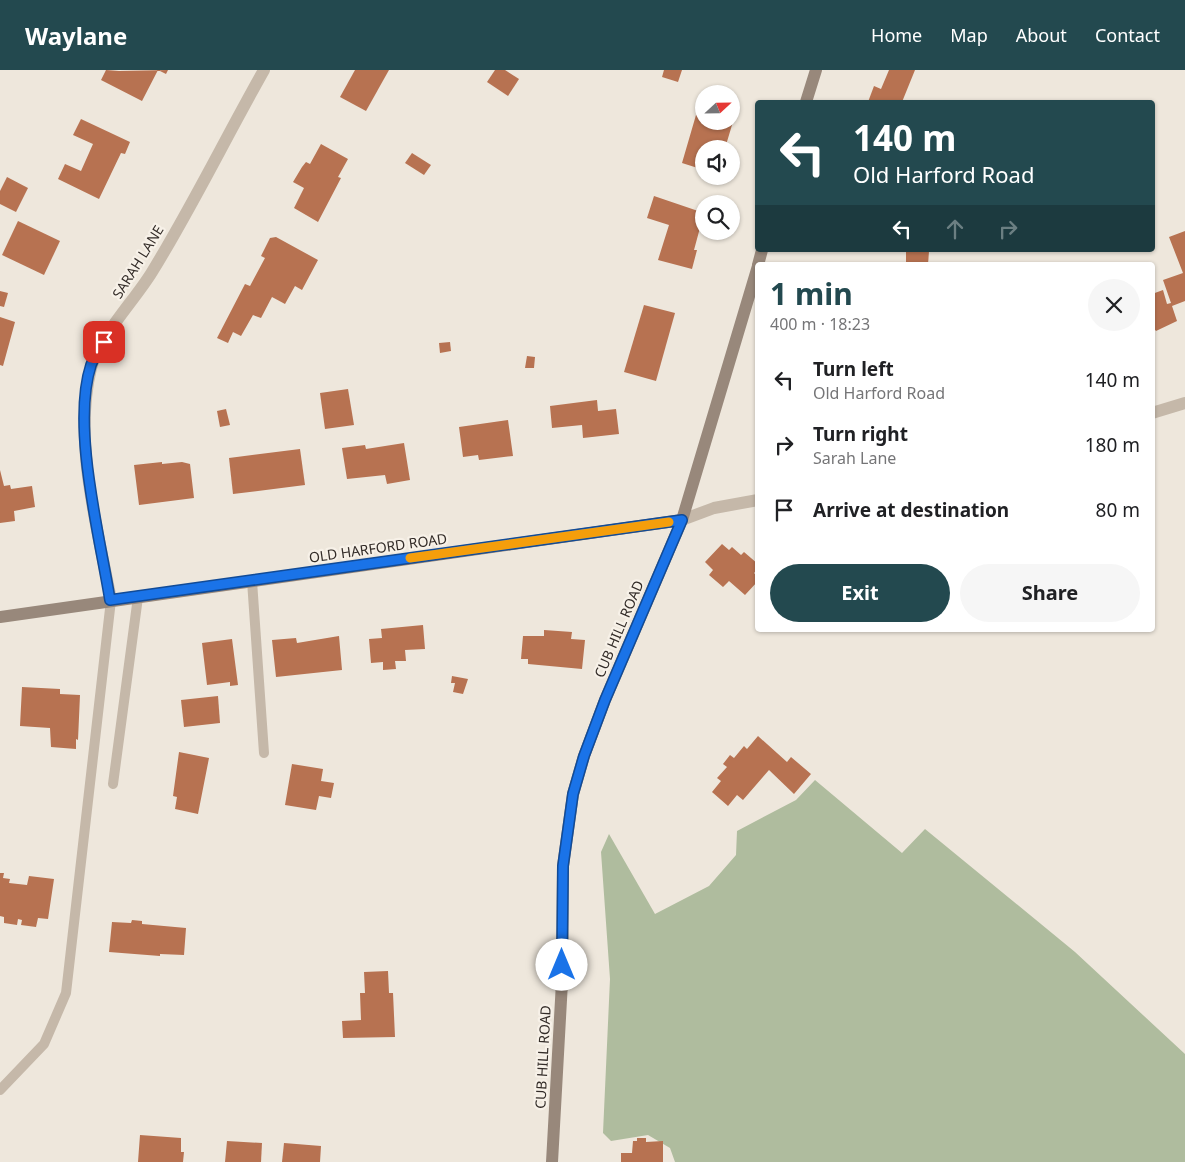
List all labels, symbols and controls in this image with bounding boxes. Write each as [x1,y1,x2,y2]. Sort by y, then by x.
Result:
text: Waylane [25,19,127,52]
text: Home [871,23,922,47]
text: Map [950,23,988,47]
text: About [1016,23,1067,47]
text: Contact [1095,23,1160,47]
north arrow [695,85,740,130]
map controls [695,85,740,240]
text: 140 m [853,114,956,161]
icon: left [770,120,835,185]
button: sound [695,140,740,185]
text: Old Harford Road [853,159,1034,189]
button: search [695,195,740,240]
icon: left [888,215,916,243]
icon: ahead [941,215,969,243]
icon: right [994,215,1022,243]
street label: SARAH LANE [108,222,168,302]
text: 1 min [770,273,853,314]
button: close [1088,279,1140,331]
text: 400 m · 18:23 [770,313,870,335]
pin [83,321,125,363]
icon: arrive [90,328,118,356]
text: Turn left [813,356,894,382]
icon: left [770,366,798,394]
text: 140 m [1085,367,1140,393]
text: Old Harford Road [813,382,945,404]
text: Turn right [813,421,908,447]
icon: right [770,431,798,459]
text: 180 m [1085,432,1140,458]
text: Sarah Lane [813,447,896,469]
icon: arrive [770,496,798,524]
text: Arrive at destination [813,497,1009,523]
text: 80 m [1096,497,1140,523]
street label: OLD HARFORD ROAD [308,528,448,567]
button: Exit [770,564,950,622]
button: Share [960,564,1140,622]
street label: CUB HILL ROAD [590,577,648,680]
position arrow [535,938,587,990]
street label: CUB HILL ROAD [530,1005,555,1109]

